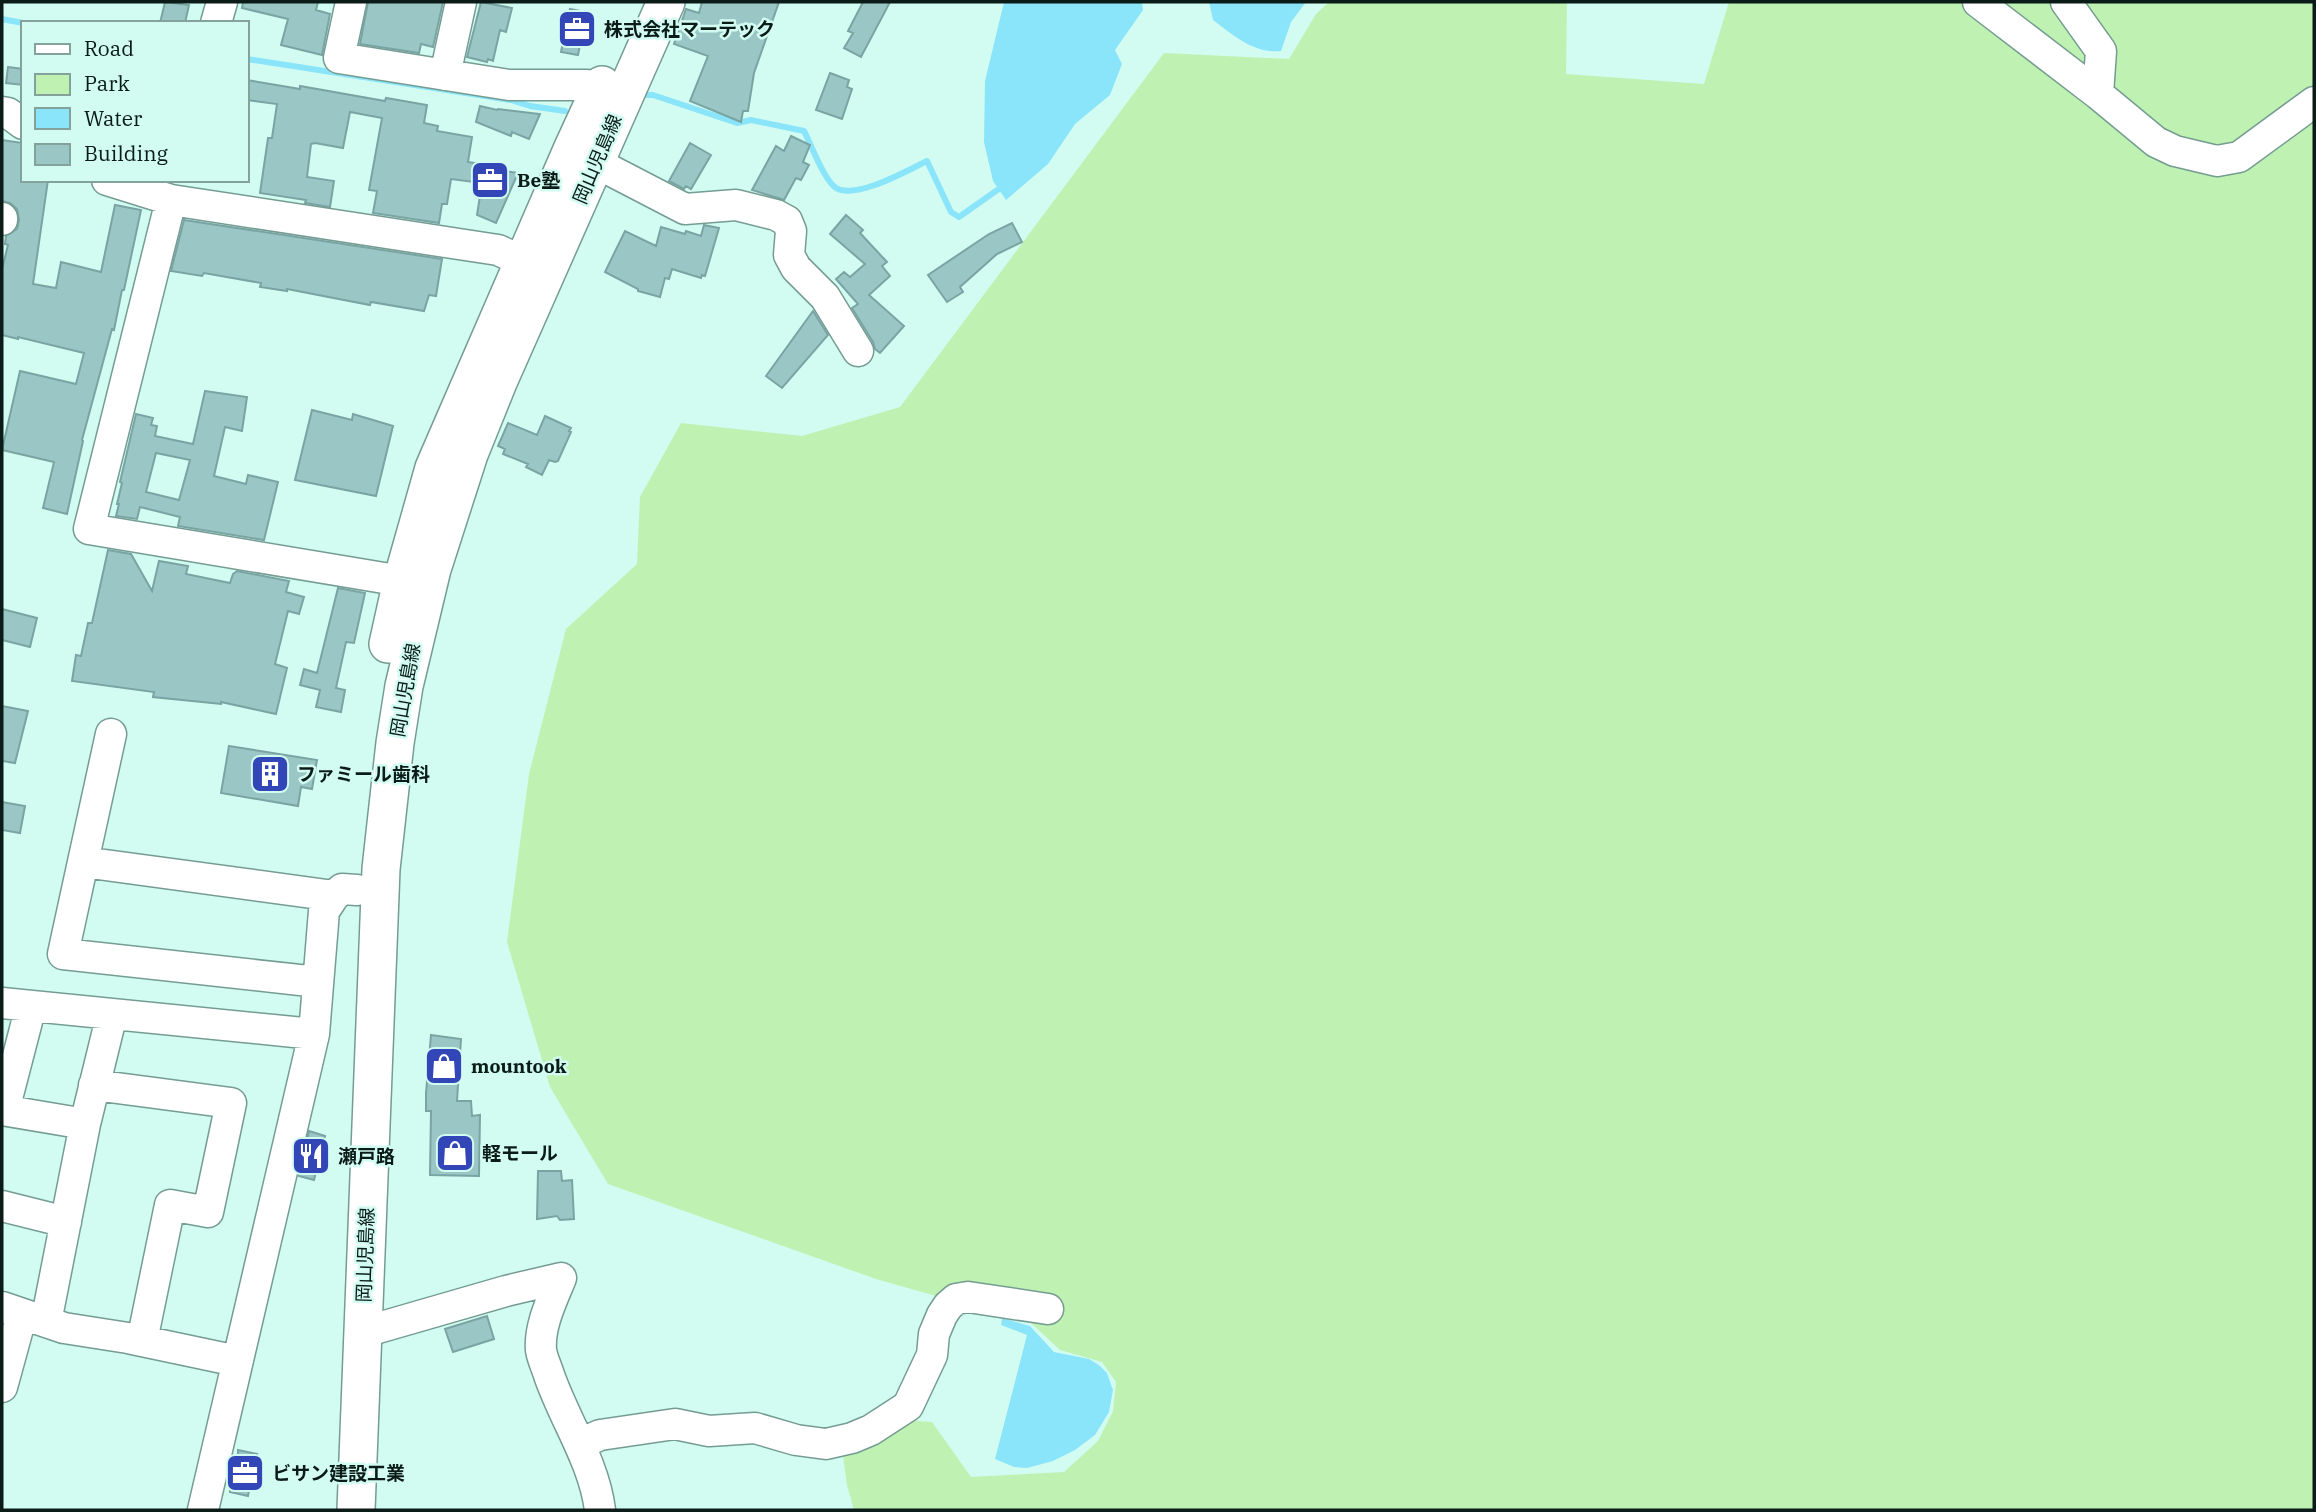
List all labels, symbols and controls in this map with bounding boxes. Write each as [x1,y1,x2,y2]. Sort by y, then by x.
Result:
office icon: 株式会社マーテック [556,8,598,50]
place label: 株式会社マーテック [604,17,775,41]
legend [21,21,248,182]
text: Road [84,34,134,62]
text: Park [84,69,131,97]
text: Water [84,104,143,132]
street label: 岡山児島線 [567,111,627,207]
text: Building [84,139,169,167]
office icon: Be塾 [469,159,511,201]
place label: Be塾 [517,168,560,192]
street label: 岡山児島線 [385,641,425,739]
building icon: ファミール歯科 [249,753,291,795]
place label: ファミール歯科 [297,762,430,786]
shop icon: mountook [423,1045,465,1087]
place label: mountook [471,1054,567,1078]
shop icon: 軽モール [434,1132,476,1174]
restaurant icon: 瀬戸路 [290,1135,332,1177]
place label: 軽モール [482,1141,558,1165]
place label: 瀬戸路 [338,1144,395,1168]
street label: 岡山児島線 [351,1207,379,1303]
office icon: ビサン建設工業 [224,1452,266,1494]
place label: ビサン建設工業 [272,1461,405,1485]

